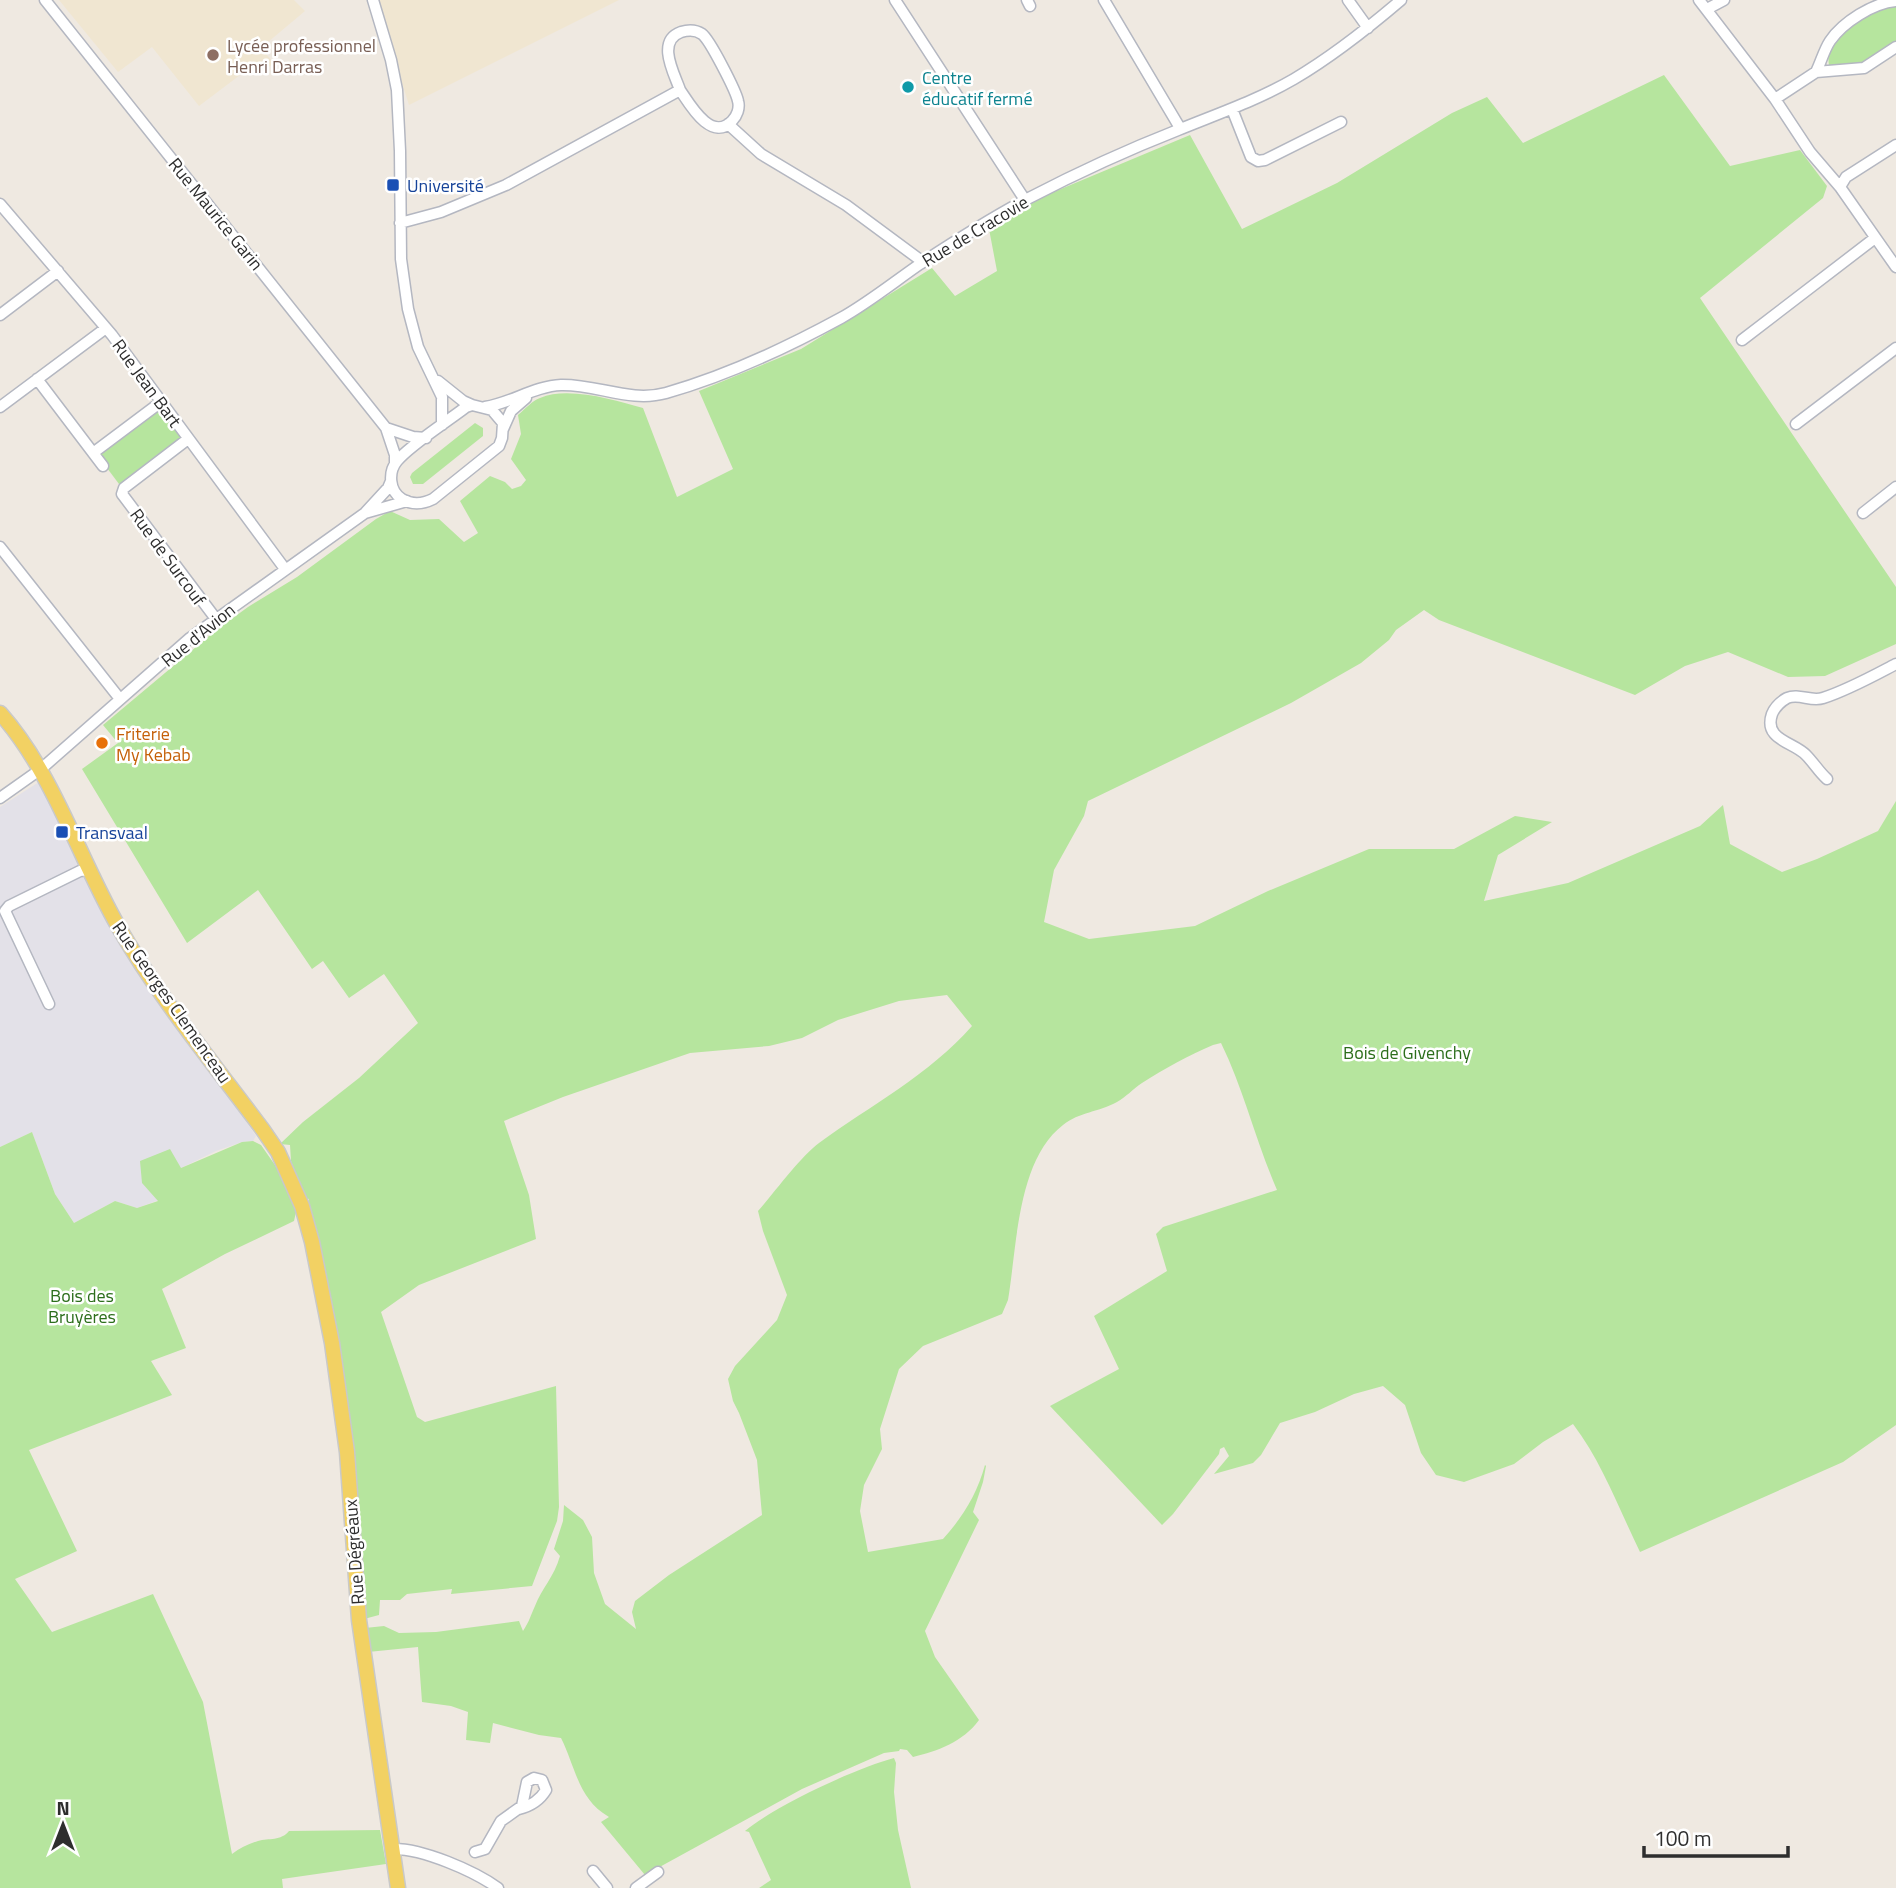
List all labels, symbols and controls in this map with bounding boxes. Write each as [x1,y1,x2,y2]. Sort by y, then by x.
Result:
place label: Lycée professionnel Henri Darras [227,32,376,80]
marker: Lycée professionnel Henri Darras [205,47,221,63]
place label: Centre éducatif fermé [922,64,1032,112]
marker: Centre éducatif fermé [900,79,916,95]
street label: Rue Maurice Garin [162,152,270,276]
place label: Université [407,172,484,199]
marker: Université [385,177,401,193]
street label: Rue de Cracovie [917,189,1033,273]
street label: Rue Jean Bart [106,333,189,433]
street label: Rue de Surcouf [123,503,213,611]
street label: Rue d'Avion [155,597,241,673]
place label: Friterie My Kebab [116,720,191,768]
marker: Friterie My Kebab [94,735,110,751]
place label: Transvaal [76,819,148,846]
marker: Transvaal [54,824,70,840]
street label: Rue Georges Clemenceau [106,915,238,1089]
park label: Bois de Givenchy [1343,1039,1471,1066]
park label: Bois des Bruyères [48,1282,116,1330]
street label: Rue Dégréaux [337,1498,371,1606]
north arrow [28,1790,98,1860]
text: N [56,1793,70,1822]
scale bar [1644,1814,1787,1858]
text: 100 m [1654,1822,1711,1854]

